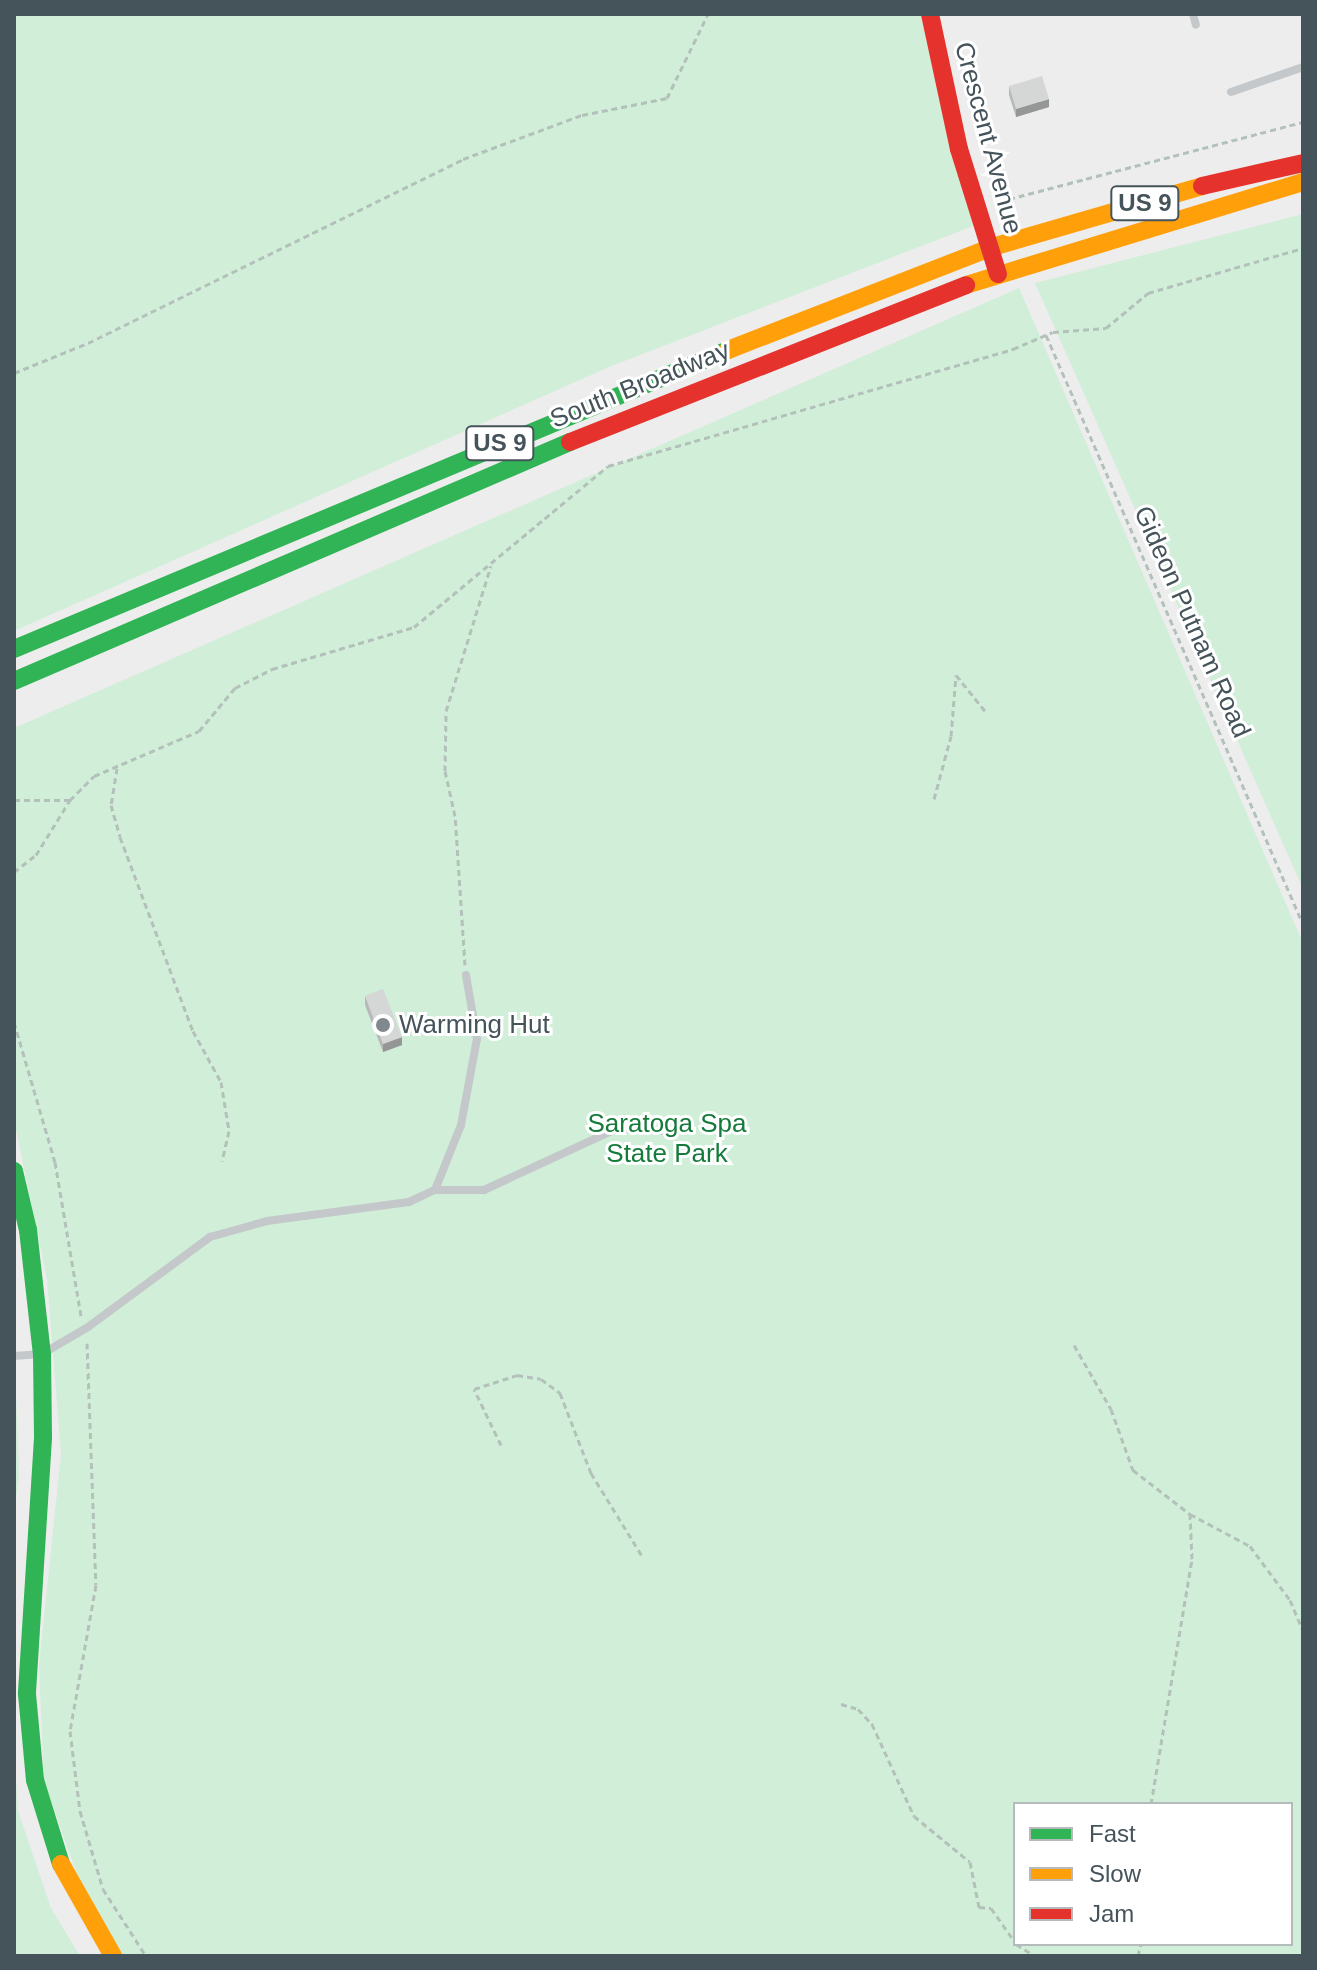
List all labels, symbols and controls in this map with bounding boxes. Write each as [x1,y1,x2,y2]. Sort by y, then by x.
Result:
street label: Crescent Avenue [947,38,1029,238]
road number: US 9 [1109,183,1181,223]
street label: South Broadway [546,335,734,435]
road number: US 9 [464,423,536,463]
street label: Gideon Putnam Road [1127,501,1257,743]
place label: Warming Hut [399,1009,550,1041]
marker: Warming Hut [374,1016,392,1034]
park label: Saratoga Spa State Park [587,1108,747,1170]
legend [1013,1802,1293,1946]
text: Fast [1089,1820,1136,1847]
text: Slow [1089,1860,1141,1887]
text: Jam [1089,1900,1134,1927]

